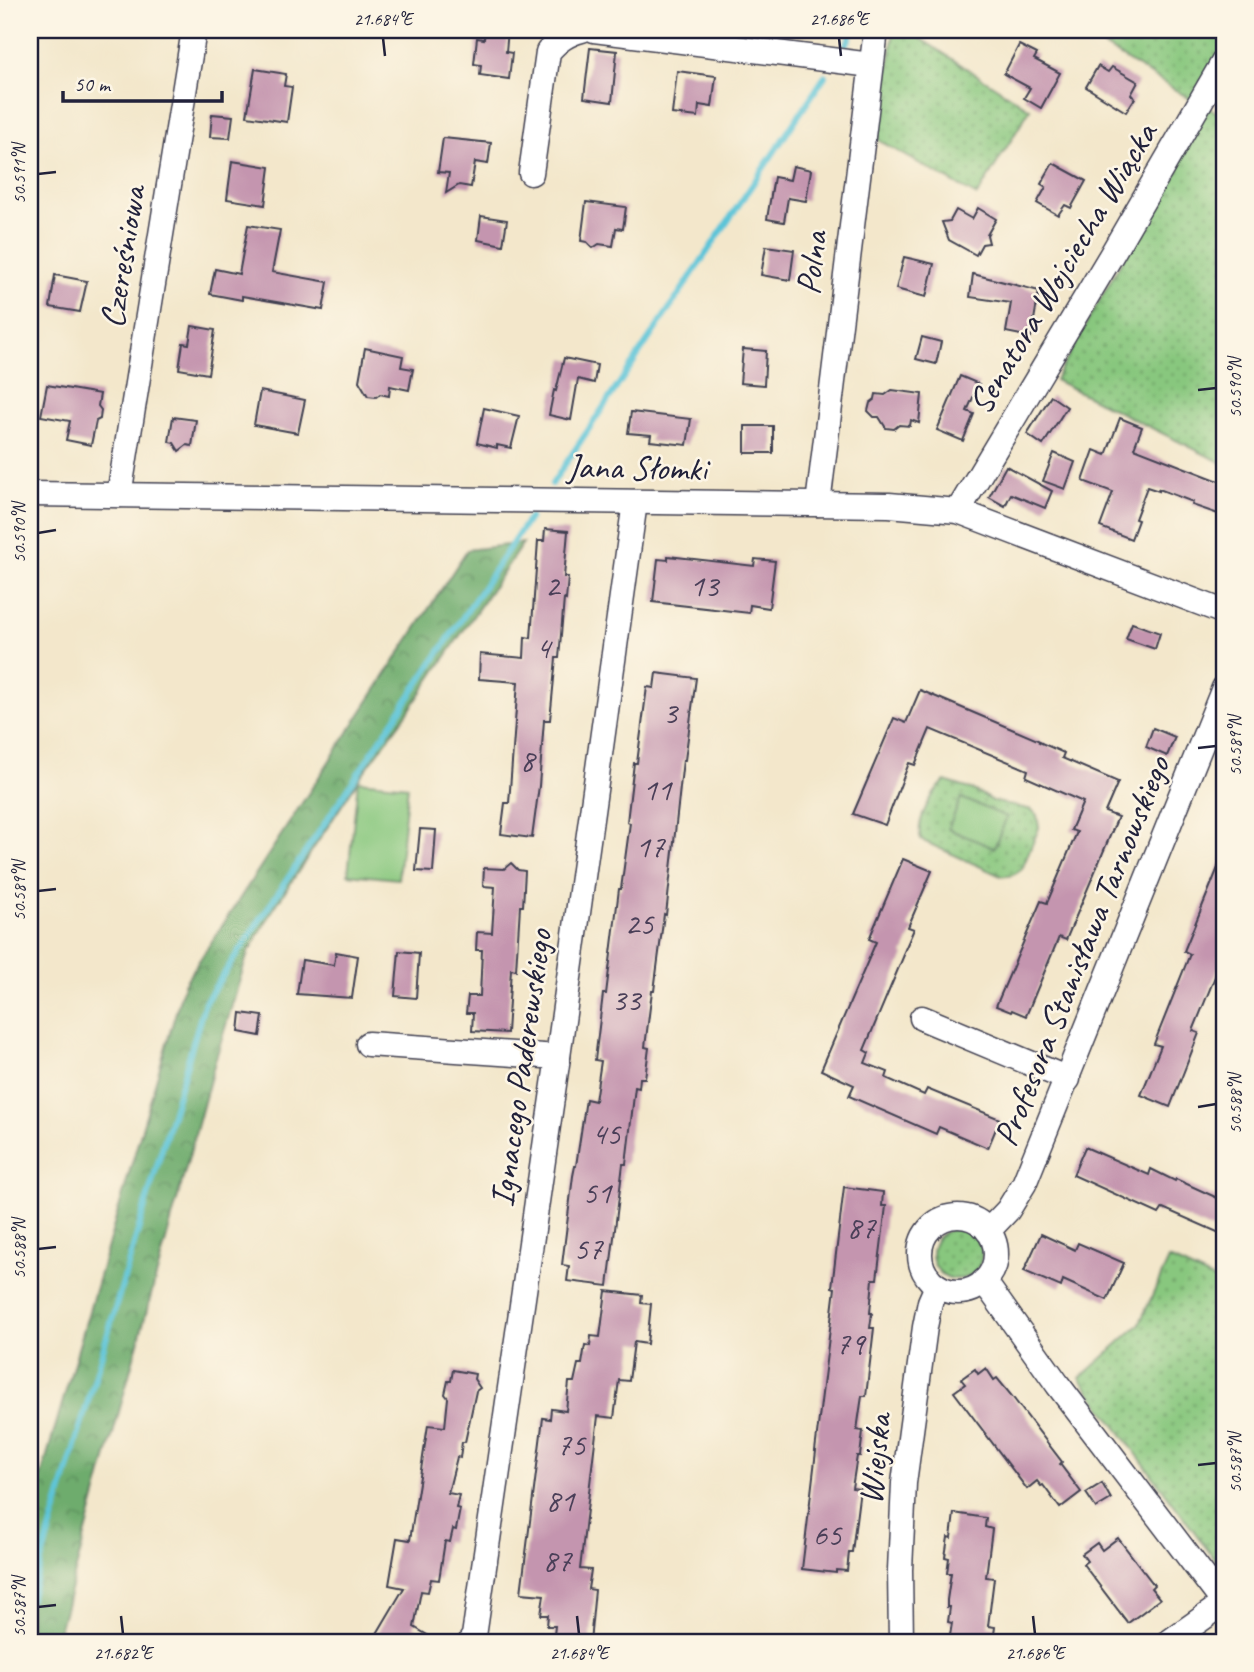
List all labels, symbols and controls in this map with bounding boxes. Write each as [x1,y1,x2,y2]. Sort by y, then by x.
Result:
text: 21.684°E [354,8,415,30]
text: 21.686°E [810,8,871,30]
scale bar [63,60,222,104]
text: 50 m [74,71,112,97]
street label: Senatora Wojciecha Wiącka [958,112,1169,422]
text: 50.591°N [8,141,30,204]
street label: Czereśniowa [89,181,156,331]
street label: Polna [785,227,838,297]
text: 50.590°N [1224,355,1246,418]
street label: Jana Słomki [565,444,712,491]
text: 50.590°N [8,500,30,563]
house number: 2 [545,565,562,606]
house number: 13 [690,565,721,606]
house number: 4 [536,627,554,668]
house number: 3 [663,692,680,733]
text: 50.589°N [1224,713,1246,776]
house number: 8 [520,740,537,781]
street label: Profesora Stanisława Tarnowskiego [983,748,1181,1153]
house number: 11 [643,769,673,810]
house number: 17 [636,826,666,867]
text: 50.589°N [8,858,30,921]
house number: 25 [625,903,655,944]
street label: Ignacego Paderewskiego [479,925,562,1210]
house number: 33 [612,979,643,1020]
text: 50.588°N [1224,1071,1246,1134]
house number: 45 [592,1113,622,1154]
house number: 51 [583,1172,613,1213]
house number: 87 [847,1207,877,1248]
text: 50.588°N [8,1216,30,1279]
house number: 57 [574,1228,604,1269]
house number: 79 [836,1323,867,1364]
street label: Wiejska [847,1409,902,1506]
house number: 75 [557,1424,587,1465]
text: 50.587°N [1224,1430,1246,1493]
house number: 81 [546,1480,576,1521]
house number: 65 [813,1514,843,1555]
house number: 87 [543,1540,573,1581]
text: 50.587°N [8,1574,30,1637]
text: 21.682°E [94,1642,155,1664]
text: 21.684°E [550,1642,611,1664]
text: 21.686°E [1006,1642,1067,1664]

